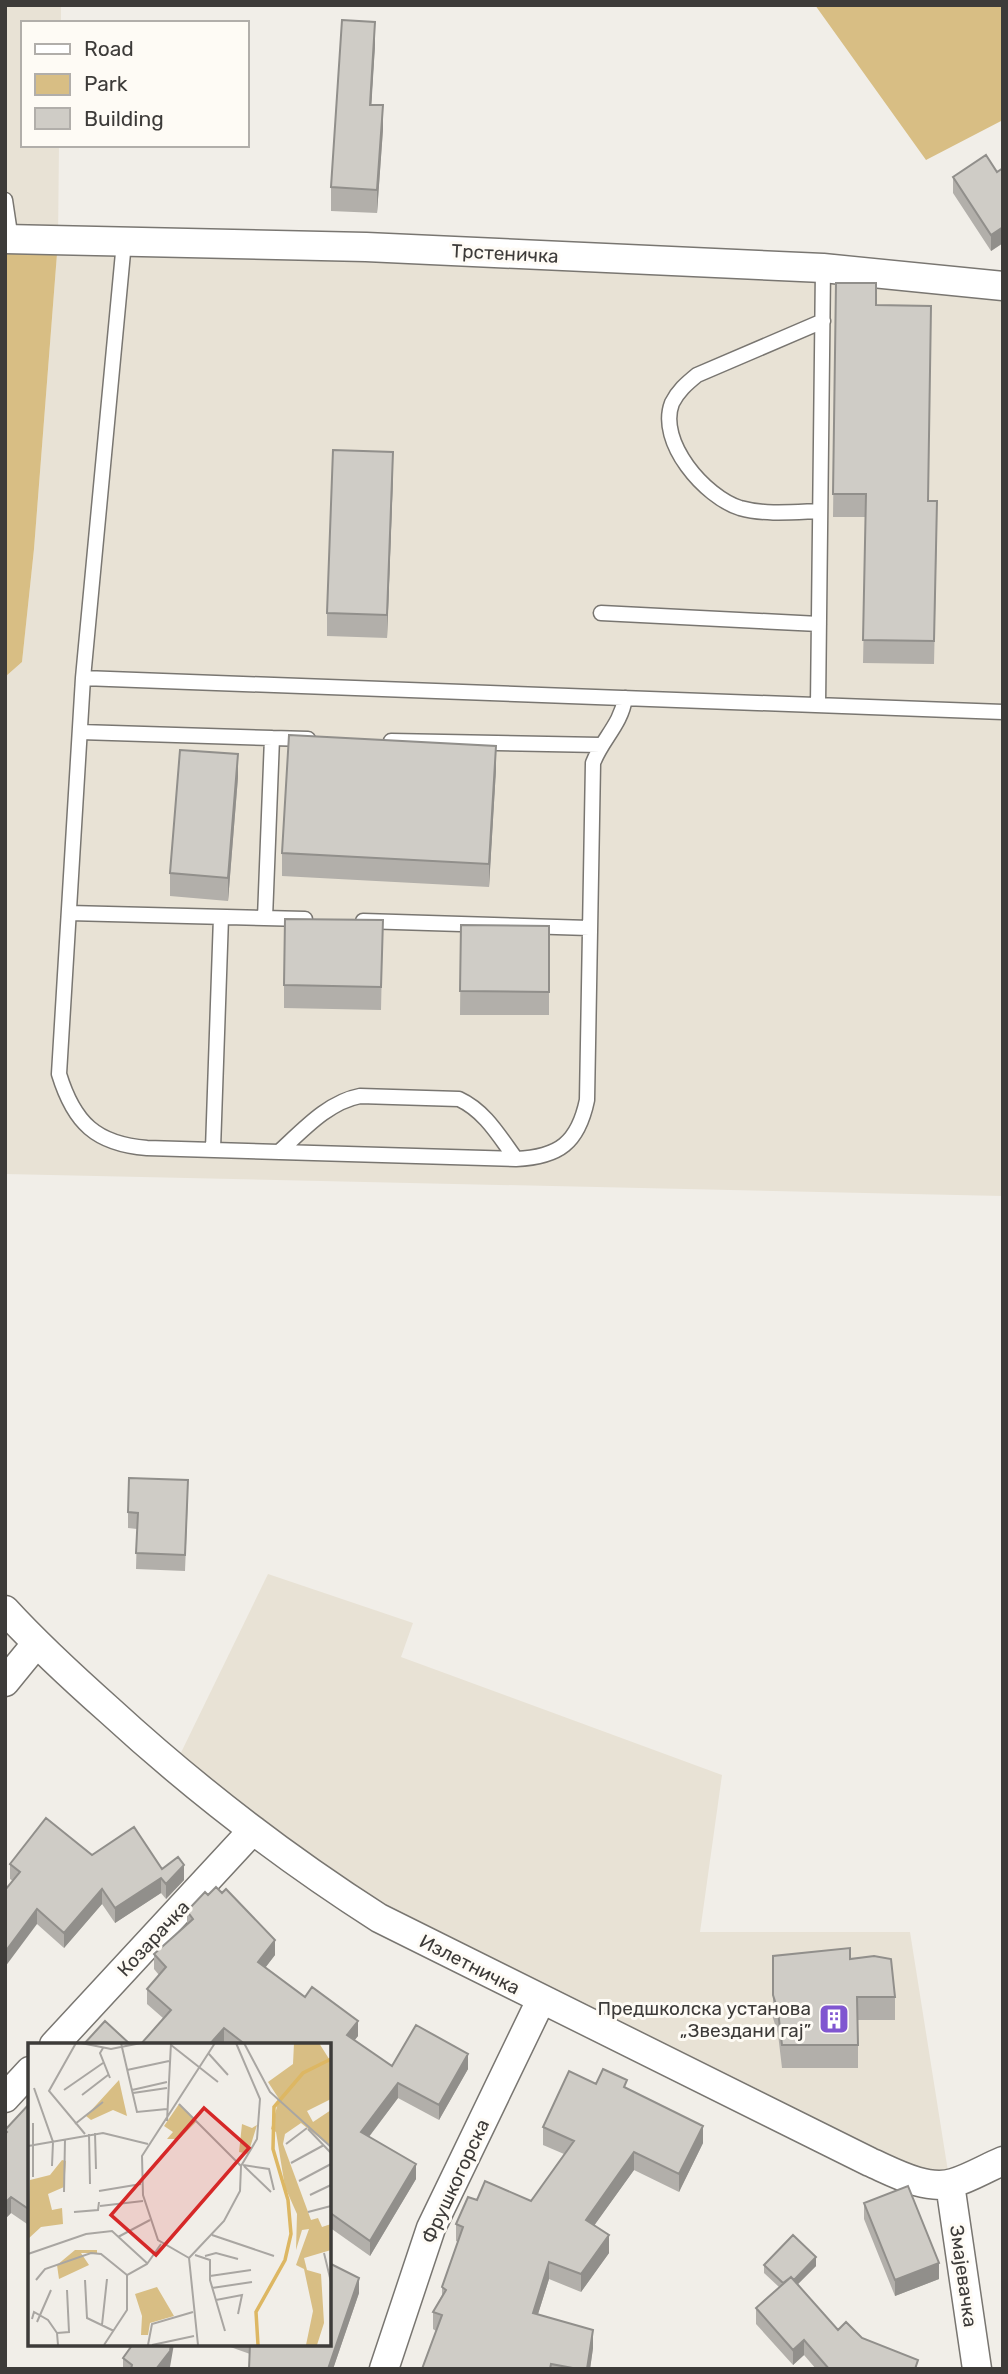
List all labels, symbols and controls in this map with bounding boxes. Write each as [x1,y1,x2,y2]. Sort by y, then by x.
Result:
legend [21,21,248,147]
text: Road [84,36,134,61]
text: Park [84,71,128,96]
text: Building [84,106,164,131]
street label: Трстеничка [451,239,559,268]
street label: Козарачка [112,1896,194,1981]
street label: Излетничка [416,1929,524,2000]
place label: Предшколска установа „Звездани гај” [597,1997,811,2042]
building icon: Предшколска установа „Звездани гај” [817,2002,851,2036]
inset map [28,2043,331,2346]
street label: Фрушкогорска [417,2115,494,2247]
street label: Змајевачка [945,2223,982,2329]

